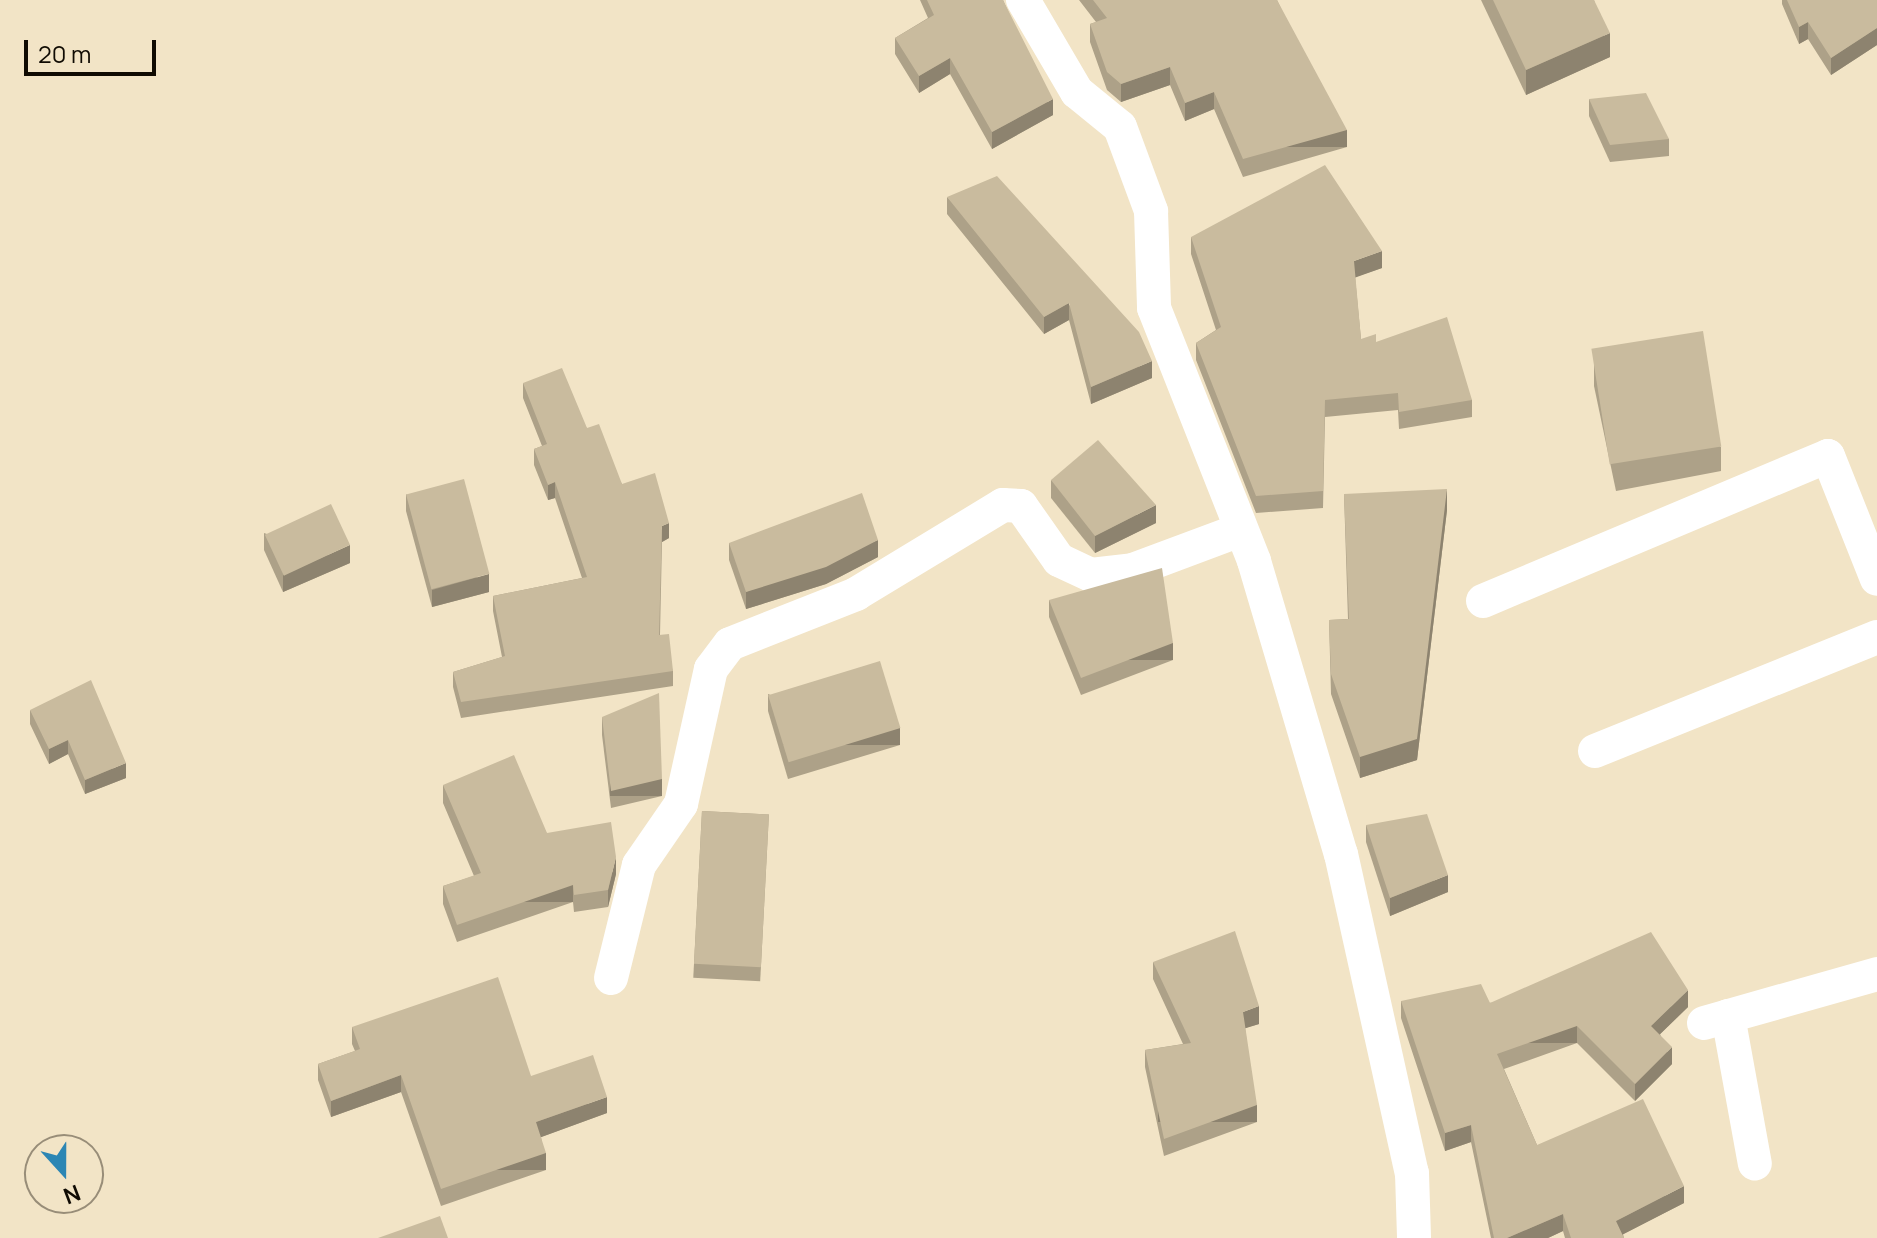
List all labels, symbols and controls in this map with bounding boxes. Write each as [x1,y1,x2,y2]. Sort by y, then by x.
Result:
scale bar [28,24,160,74]
text: 20 m [38,37,91,70]
north arrow [24,1134,104,1214]
text: N [59,1178,85,1211]

